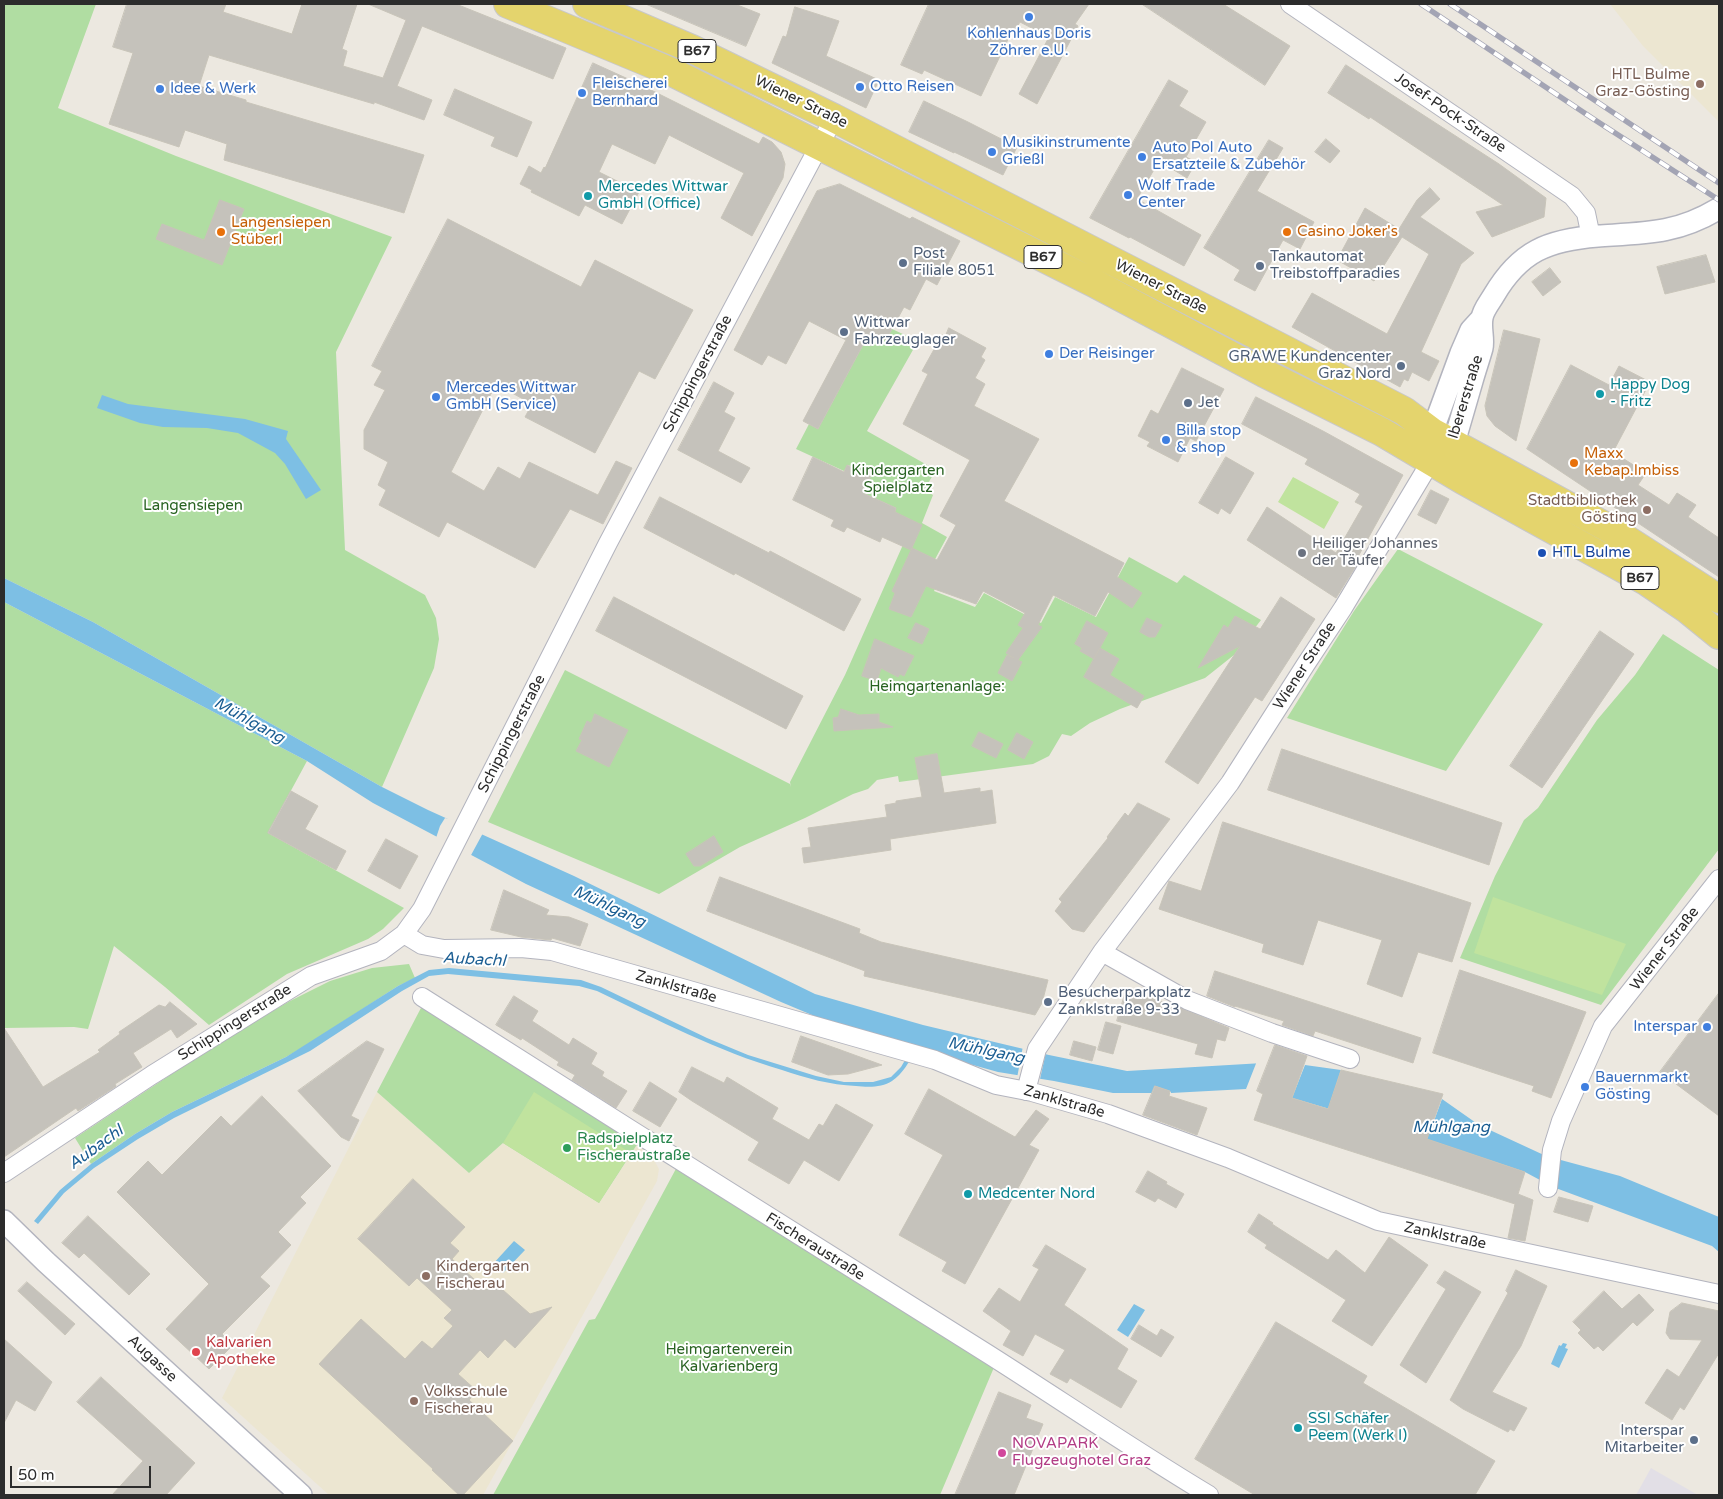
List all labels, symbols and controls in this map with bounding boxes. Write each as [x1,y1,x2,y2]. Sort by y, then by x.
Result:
marker: Kohlenhaus Doris Zöhrer e.U. [1023,11,1035,23]
place label: Kohlenhaus Doris Zöhrer e.U. [967,25,1091,60]
road number: B67 [678,40,716,62]
place label: HTL Bulme Graz-Gösting [1595,66,1690,101]
street label: Josef-Pock-Straße [1391,69,1509,157]
street label: Wiener Straße [752,72,850,132]
place label: Fleischerei Bernhard [592,75,668,110]
place label: Otto Reisen [870,78,954,96]
marker: HTL Bulme Graz-Gösting [1694,78,1706,90]
place label: Idee & Werk [170,80,256,98]
marker: Otto Reisen [854,81,866,93]
marker: Idee & Werk [154,83,166,95]
marker: Fleischerei Bernhard [576,87,588,99]
place label: Musikinstrumente Grießl [1002,134,1130,169]
place label: Auto Pol Auto Ersatzteile & Zubehör [1152,139,1305,174]
marker: Musikinstrumente Grießl [986,146,998,158]
marker: Auto Pol Auto Ersatzteile & Zubehör [1136,151,1148,163]
place label: Wolf Trade Center [1138,177,1215,212]
place label: Mercedes Wittwar GmbH (Office) [598,178,728,213]
marker: Wolf Trade Center [1122,189,1134,201]
marker: Mercedes Wittwar GmbH (Office) [582,190,594,202]
place label: Langensiepen Stüberl [231,214,331,249]
place label: Casino Joker's [1297,223,1398,241]
marker: Langensiepen Stüberl [215,226,227,238]
marker: Casino Joker's [1281,226,1293,238]
place label: Post Filiale 8051 [913,245,995,280]
road number: B67 [1024,246,1062,268]
place label: Tankautomat Treibstoffparadies [1270,248,1400,283]
street label: Wiener Straße [1112,256,1210,318]
marker: Post Filiale 8051 [897,257,909,269]
marker: Tankautomat Treibstoffparadies [1254,260,1266,272]
street label: Schippingerstraße [659,312,737,436]
place label: Wittwar Fahrzeuglager [854,314,956,349]
marker: Wittwar Fahrzeuglager [838,326,850,338]
place label: Der Reisinger [1059,345,1155,363]
marker: Der Reisinger [1043,348,1055,360]
place label: GRAWE Kundencenter Graz Nord [1228,348,1391,383]
street label: Ibererstraße [1445,353,1487,441]
marker: GRAWE Kundencenter Graz Nord [1395,360,1407,372]
place label: Happy Dog - Fritz [1610,376,1690,411]
place label: Mercedes Wittwar GmbH (Service) [446,379,576,414]
marker: Happy Dog - Fritz [1594,388,1606,400]
marker: Mercedes Wittwar GmbH (Service) [430,391,442,403]
place label: Jet [1198,394,1219,412]
marker: Jet [1182,397,1194,409]
place label: Billa stop & shop [1176,422,1241,457]
marker: Billa stop & shop [1160,434,1172,446]
place label: Maxx Kebap.Imbiss [1584,445,1679,480]
marker: Maxx Kebap.Imbiss [1568,457,1580,469]
park label: Kindergarten Spielplatz [851,462,945,497]
place label: Stadtbibliothek Gösting [1528,492,1637,527]
park label: Langensiepen [143,497,243,515]
marker: Stadtbibliothek Gösting [1641,504,1653,516]
place label: Heiliger Johannes der Täufer [1312,535,1438,570]
place label: HTL Bulme [1552,544,1630,562]
marker: Heiliger Johannes der Täufer [1296,547,1308,559]
marker: HTL Bulme [1536,547,1548,559]
road number: B67 [1621,566,1659,590]
street label: Wiener Straße [1270,619,1340,713]
street label: Schippingerstraße [474,672,550,796]
park label: Heimgartenanlage: [869,678,1005,696]
water label: Mühlgang [210,694,288,748]
water label: Mühlgang [570,882,648,932]
street label: Wiener Straße [1627,904,1703,994]
water label: Aubachl [442,949,506,971]
street label: Zanklstraße [633,967,719,1007]
street label: Schippingerstraße [175,981,295,1065]
place label: Besucherparkplatz Zanklstraße 9-33 [1058,984,1191,1019]
marker: Besucherparkplatz Zanklstraße 9-33 [1042,996,1054,1008]
place label: Interspar [1633,1018,1697,1036]
marker: Interspar [1701,1021,1713,1033]
water label: Mühlgang [946,1034,1026,1068]
place label: Bauernmarkt Gösting [1595,1069,1688,1104]
marker: Bauernmarkt Gösting [1579,1081,1591,1093]
street label: Zanklstraße [1021,1082,1107,1122]
water label: Mühlgang [1412,1118,1490,1138]
water label: Aubachl [65,1122,127,1174]
place label: Radspielplatz Fischeraustraße [577,1130,690,1165]
marker: Radspielplatz Fischeraustraße [561,1142,573,1154]
place label: Medcenter Nord [978,1185,1095,1203]
marker: Medcenter Nord [962,1188,974,1200]
street label: Fischeraustraße [762,1209,868,1285]
street label: Zanklstraße [1402,1218,1488,1254]
place label: Kindergarten Fischerau [436,1258,529,1293]
marker: Kindergarten Fischerau [420,1270,432,1282]
street label: Augasse [124,1332,180,1386]
place label: Kalvarien Apotheke [206,1334,276,1369]
park label: Heimgartenverein Kalvarienberg [665,1341,793,1376]
marker: Kalvarien Apotheke [190,1346,202,1358]
place label: Volksschule Fischerau [424,1383,507,1418]
marker: Volksschule Fischerau [408,1395,420,1407]
place label: SSI Schäfer Peem (Werk I) [1308,1410,1407,1445]
marker: SSI Schäfer Peem (Werk I) [1292,1422,1304,1434]
place label: Interspar Mitarbeiter [1604,1422,1684,1457]
marker: Interspar Mitarbeiter [1688,1434,1700,1446]
place label: NOVAPARK Flugzeughotel Graz [1012,1435,1151,1470]
marker: NOVAPARK Flugzeughotel Graz [996,1447,1008,1459]
scale bar [12,1456,154,1488]
text: 50 m [18,1466,55,1484]

